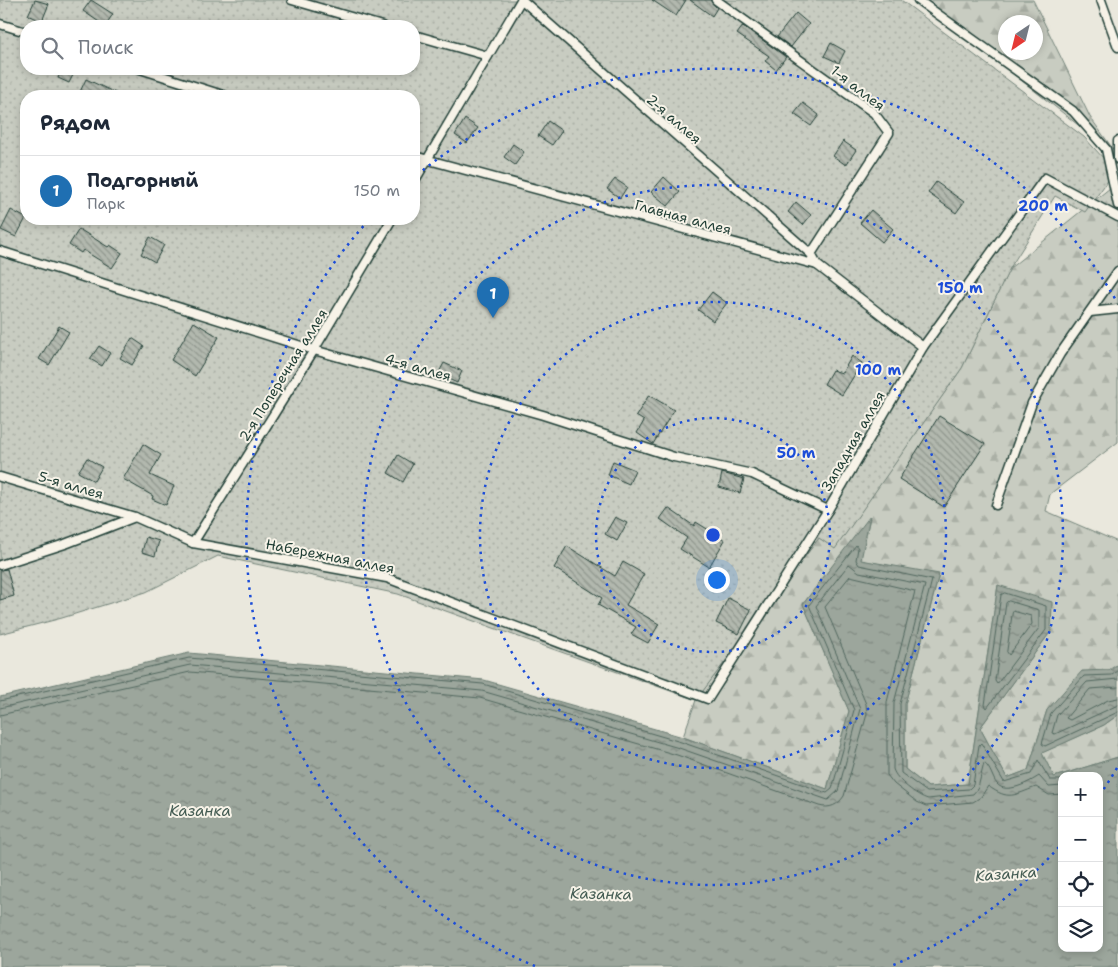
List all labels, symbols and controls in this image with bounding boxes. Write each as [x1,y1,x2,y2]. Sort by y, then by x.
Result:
north arrow [998,15,1043,60]
search box [20,20,420,75]
icon: search [38,34,66,62]
text: Поиск [78,35,133,60]
street label: 1-я аллея [827,61,889,115]
street label: 2-я аллея [643,90,705,148]
text: Рядом [40,109,110,137]
text: Подгорный [87,168,198,193]
text: 1 [52,180,60,201]
text: 150 m [353,180,400,201]
text: Парк [87,193,125,214]
street label: Главная аллея [633,195,733,239]
text: 200 m [1018,196,1068,216]
pin: 1 [477,277,509,318]
text: 150 m [937,278,983,298]
street label: 2-я Поперечная аллея [235,305,331,445]
street label: 4-я аллея [383,349,453,385]
text: 100 m [855,360,901,380]
street label: Западная аллея [817,388,889,494]
text: 50 m [777,443,816,463]
street label: 5-я аллея [36,467,106,503]
centre of rings [704,526,722,544]
street label: Набережная аллея [264,535,396,577]
your location [704,567,730,593]
map controls [1058,772,1103,952]
button: + [1058,772,1103,817]
water label: Казанка [169,801,231,821]
button: − [1058,817,1103,862]
water label: Казанка [975,862,1037,886]
button: locate [1058,862,1103,907]
water label: Казанка [570,883,632,905]
button: layers [1058,907,1103,952]

